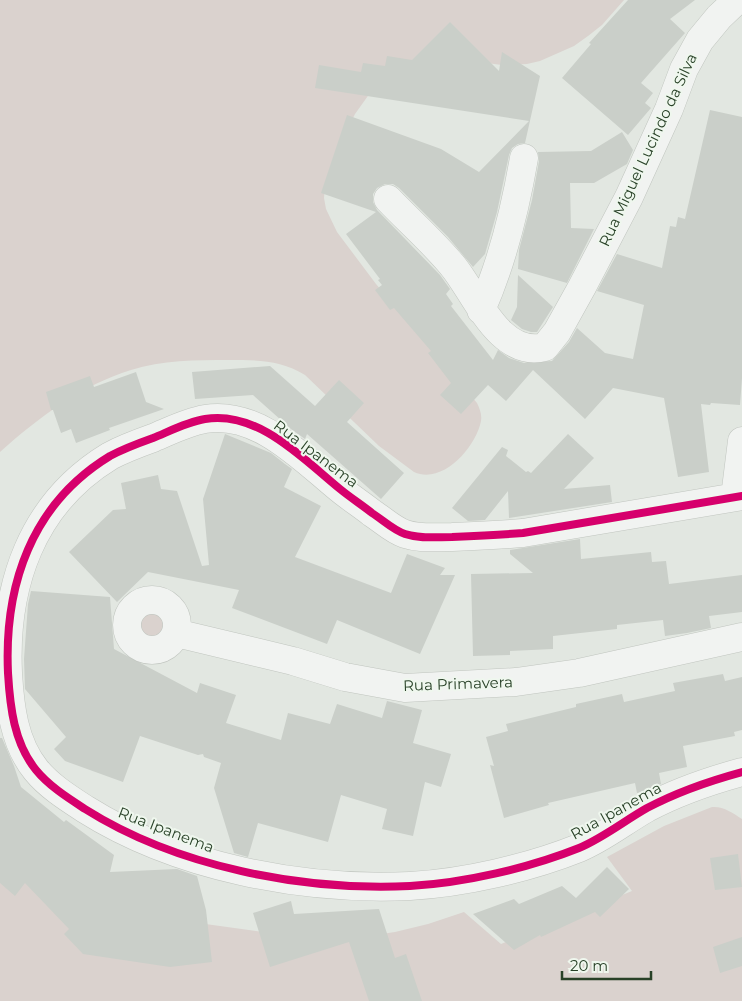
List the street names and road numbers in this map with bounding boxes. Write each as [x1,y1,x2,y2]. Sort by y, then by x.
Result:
street label: Rua Miguel Lucindo da Silva [594,50,701,250]
street label: Rua Ipanema [270,416,362,492]
street label: Rua Primavera [403,672,513,695]
street label: Rua Ipanema [567,778,665,843]
street label: Rua Ipanema [116,803,217,857]

